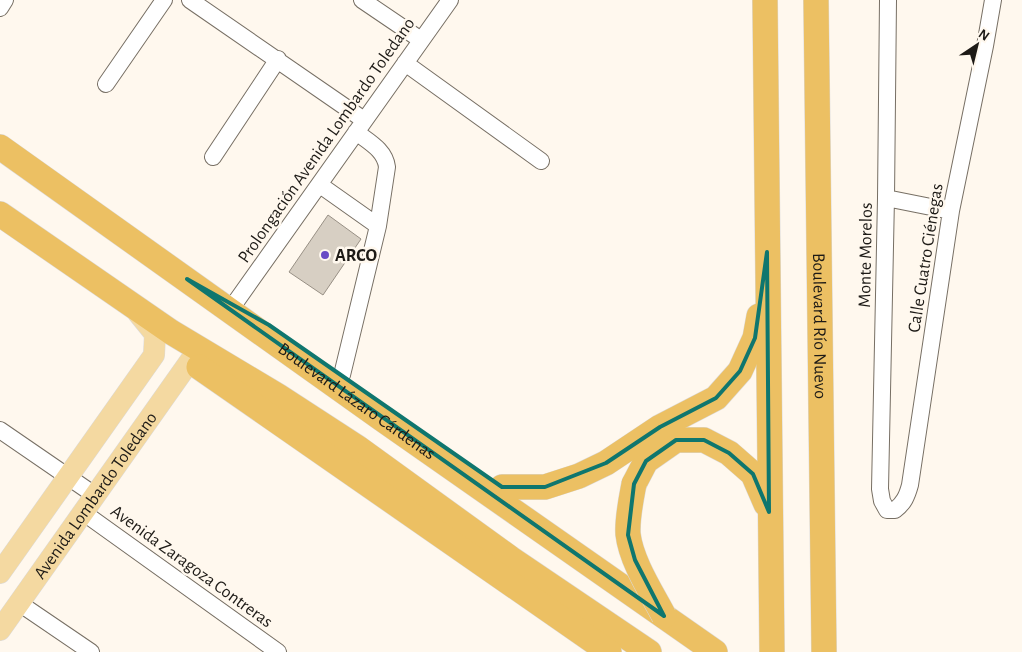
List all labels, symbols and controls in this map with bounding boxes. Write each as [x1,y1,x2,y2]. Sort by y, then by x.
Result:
street label: Prolongación Avenida Lombardo Toledano [235,15,419,266]
north arrow [952,20,1002,70]
text: N [976,27,992,44]
street label: Calle Cuatro Ciénegas [905,182,947,334]
street label: Monte Morelos [856,202,876,308]
place label: ARCO [335,247,378,265]
marker: ARCO [319,249,331,261]
street label: Boulevard Río Nuevo [809,253,829,399]
street label: Boulevard Lázaro Cárdenas [274,340,438,463]
street label: Avenida Lombardo Toledano [31,409,161,583]
street label: Avenida Zaragoza Contreras [107,502,276,631]

